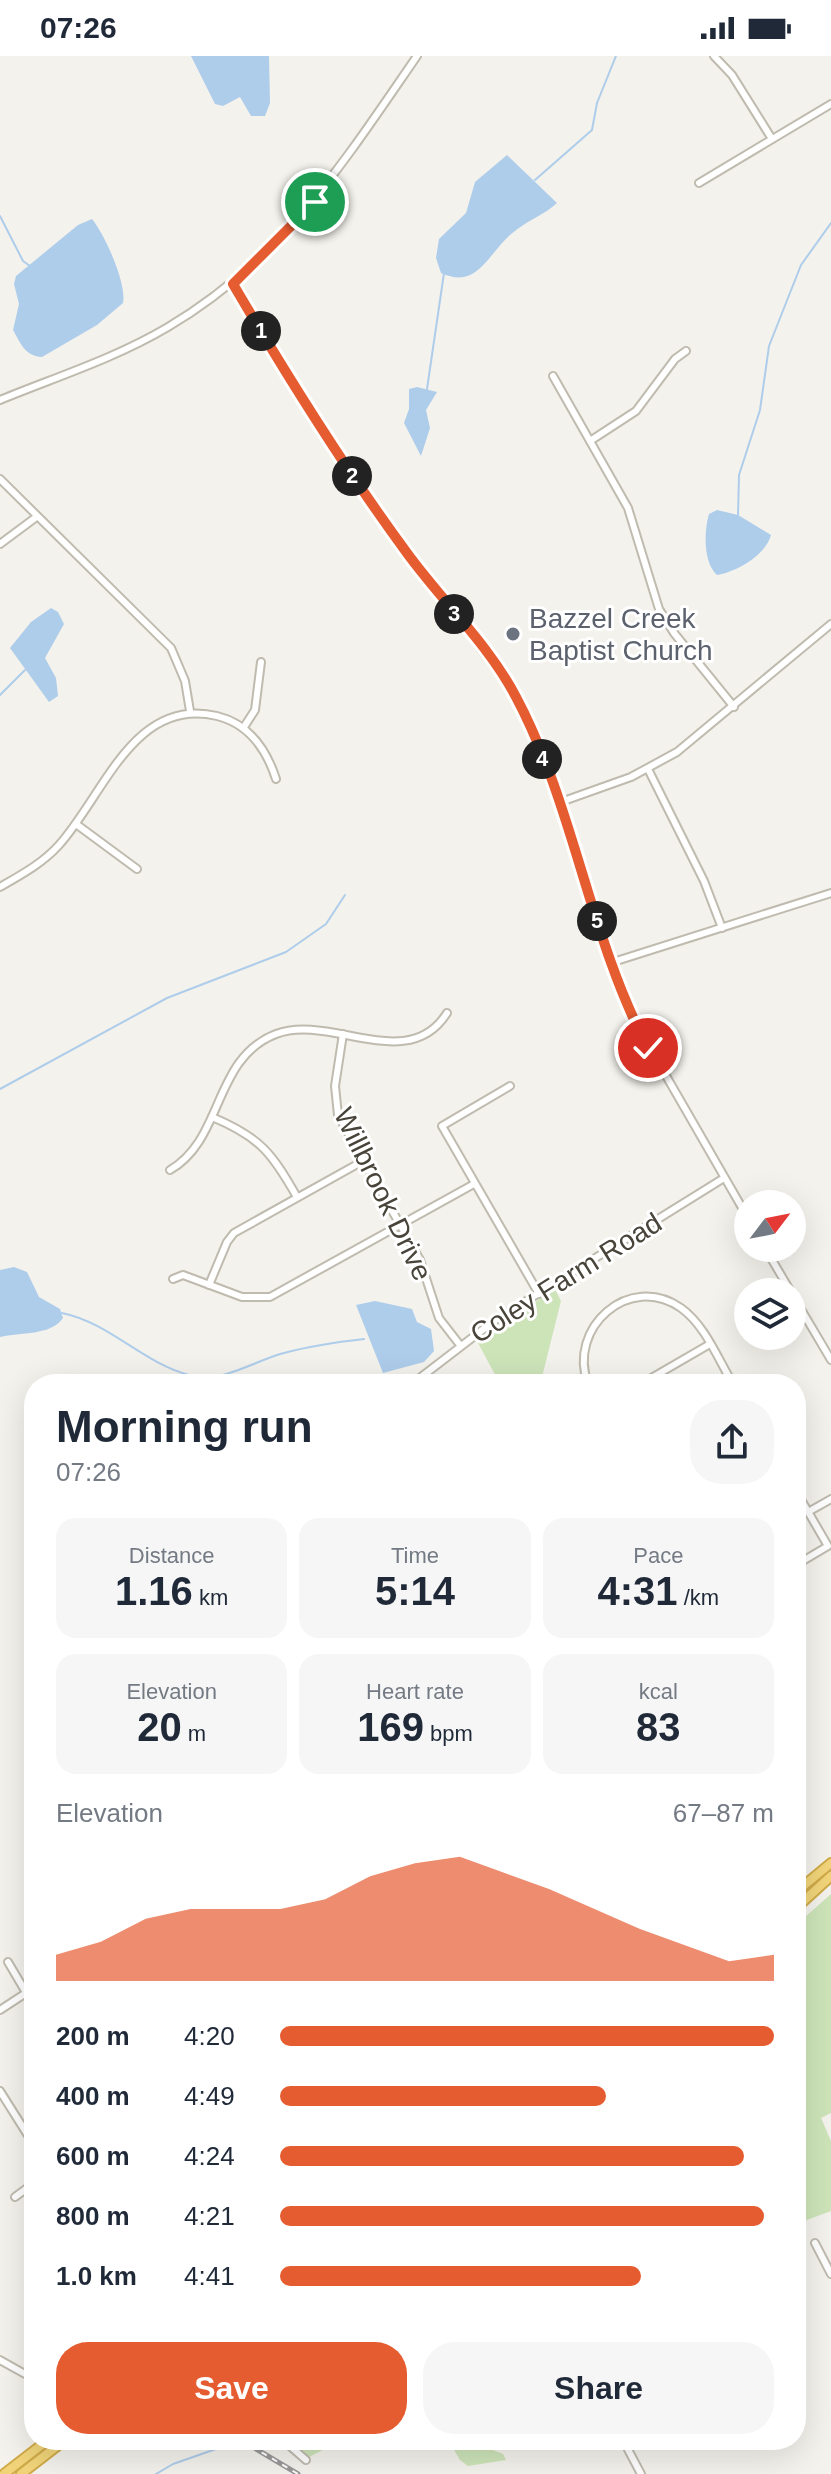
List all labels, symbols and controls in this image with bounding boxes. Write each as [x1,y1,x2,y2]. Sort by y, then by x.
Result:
text: 07:26 [40,11,117,44]
pin [281,168,349,236]
icon: arrive [293,180,337,224]
pin: 1 [241,311,281,351]
text: 1 [255,318,267,343]
pin: 2 [332,456,372,496]
text: 2 [346,463,358,488]
pin: 3 [434,594,474,634]
text: 3 [448,601,460,626]
place label: Bazzel Creek Baptist Church [529,603,713,666]
marker: Bazzel Creek Baptist Church [504,625,522,643]
pin: 4 [522,739,562,779]
text: 4 [536,746,548,771]
pin: 5 [577,901,617,941]
text: 5 [591,908,603,933]
pin [614,1014,682,1082]
icon: check [626,1026,670,1070]
street label: Willbrook Drive [328,1103,438,1285]
north arrow [734,1190,806,1262]
map controls [734,1190,806,1350]
street label: Coley Farm Road [465,1207,667,1349]
button: layers [734,1278,806,1350]
button: share [690,1400,774,1484]
text: Morning run [56,1402,313,1451]
text: 07:26 [56,1457,121,1487]
text: Distance [129,1543,214,1568]
text: Time [391,1543,439,1568]
text: Pace [633,1543,683,1568]
text: 1.16 [115,1569,193,1613]
text: 5:14 [375,1569,455,1613]
text: 4:31 [598,1569,678,1613]
text: km [193,1585,228,1610]
text: /km [678,1585,719,1610]
text: Elevation [126,1679,217,1704]
text: Heart rate [366,1679,464,1704]
text: kcal [639,1679,678,1704]
text: 20 [137,1705,182,1749]
text: 169 [357,1705,424,1749]
text: 83 [636,1705,681,1749]
text: m [182,1721,206,1746]
text: bpm [424,1721,473,1746]
text: Elevation [56,1798,163,1828]
text: 67–87 m [673,1798,774,1828]
text: 200 m [56,2021,130,2051]
text: 4:20 [184,2021,235,2051]
text: 400 m [56,2081,130,2111]
text: 4:49 [184,2081,235,2111]
text: 600 m [56,2141,130,2171]
text: 4:24 [184,2141,235,2171]
text: 800 m [56,2201,130,2231]
text: 4:21 [184,2201,235,2231]
text: 1.0 km [56,2261,137,2291]
text: 4:41 [184,2261,235,2291]
button: Save [56,2342,407,2434]
button: Share [423,2342,774,2434]

